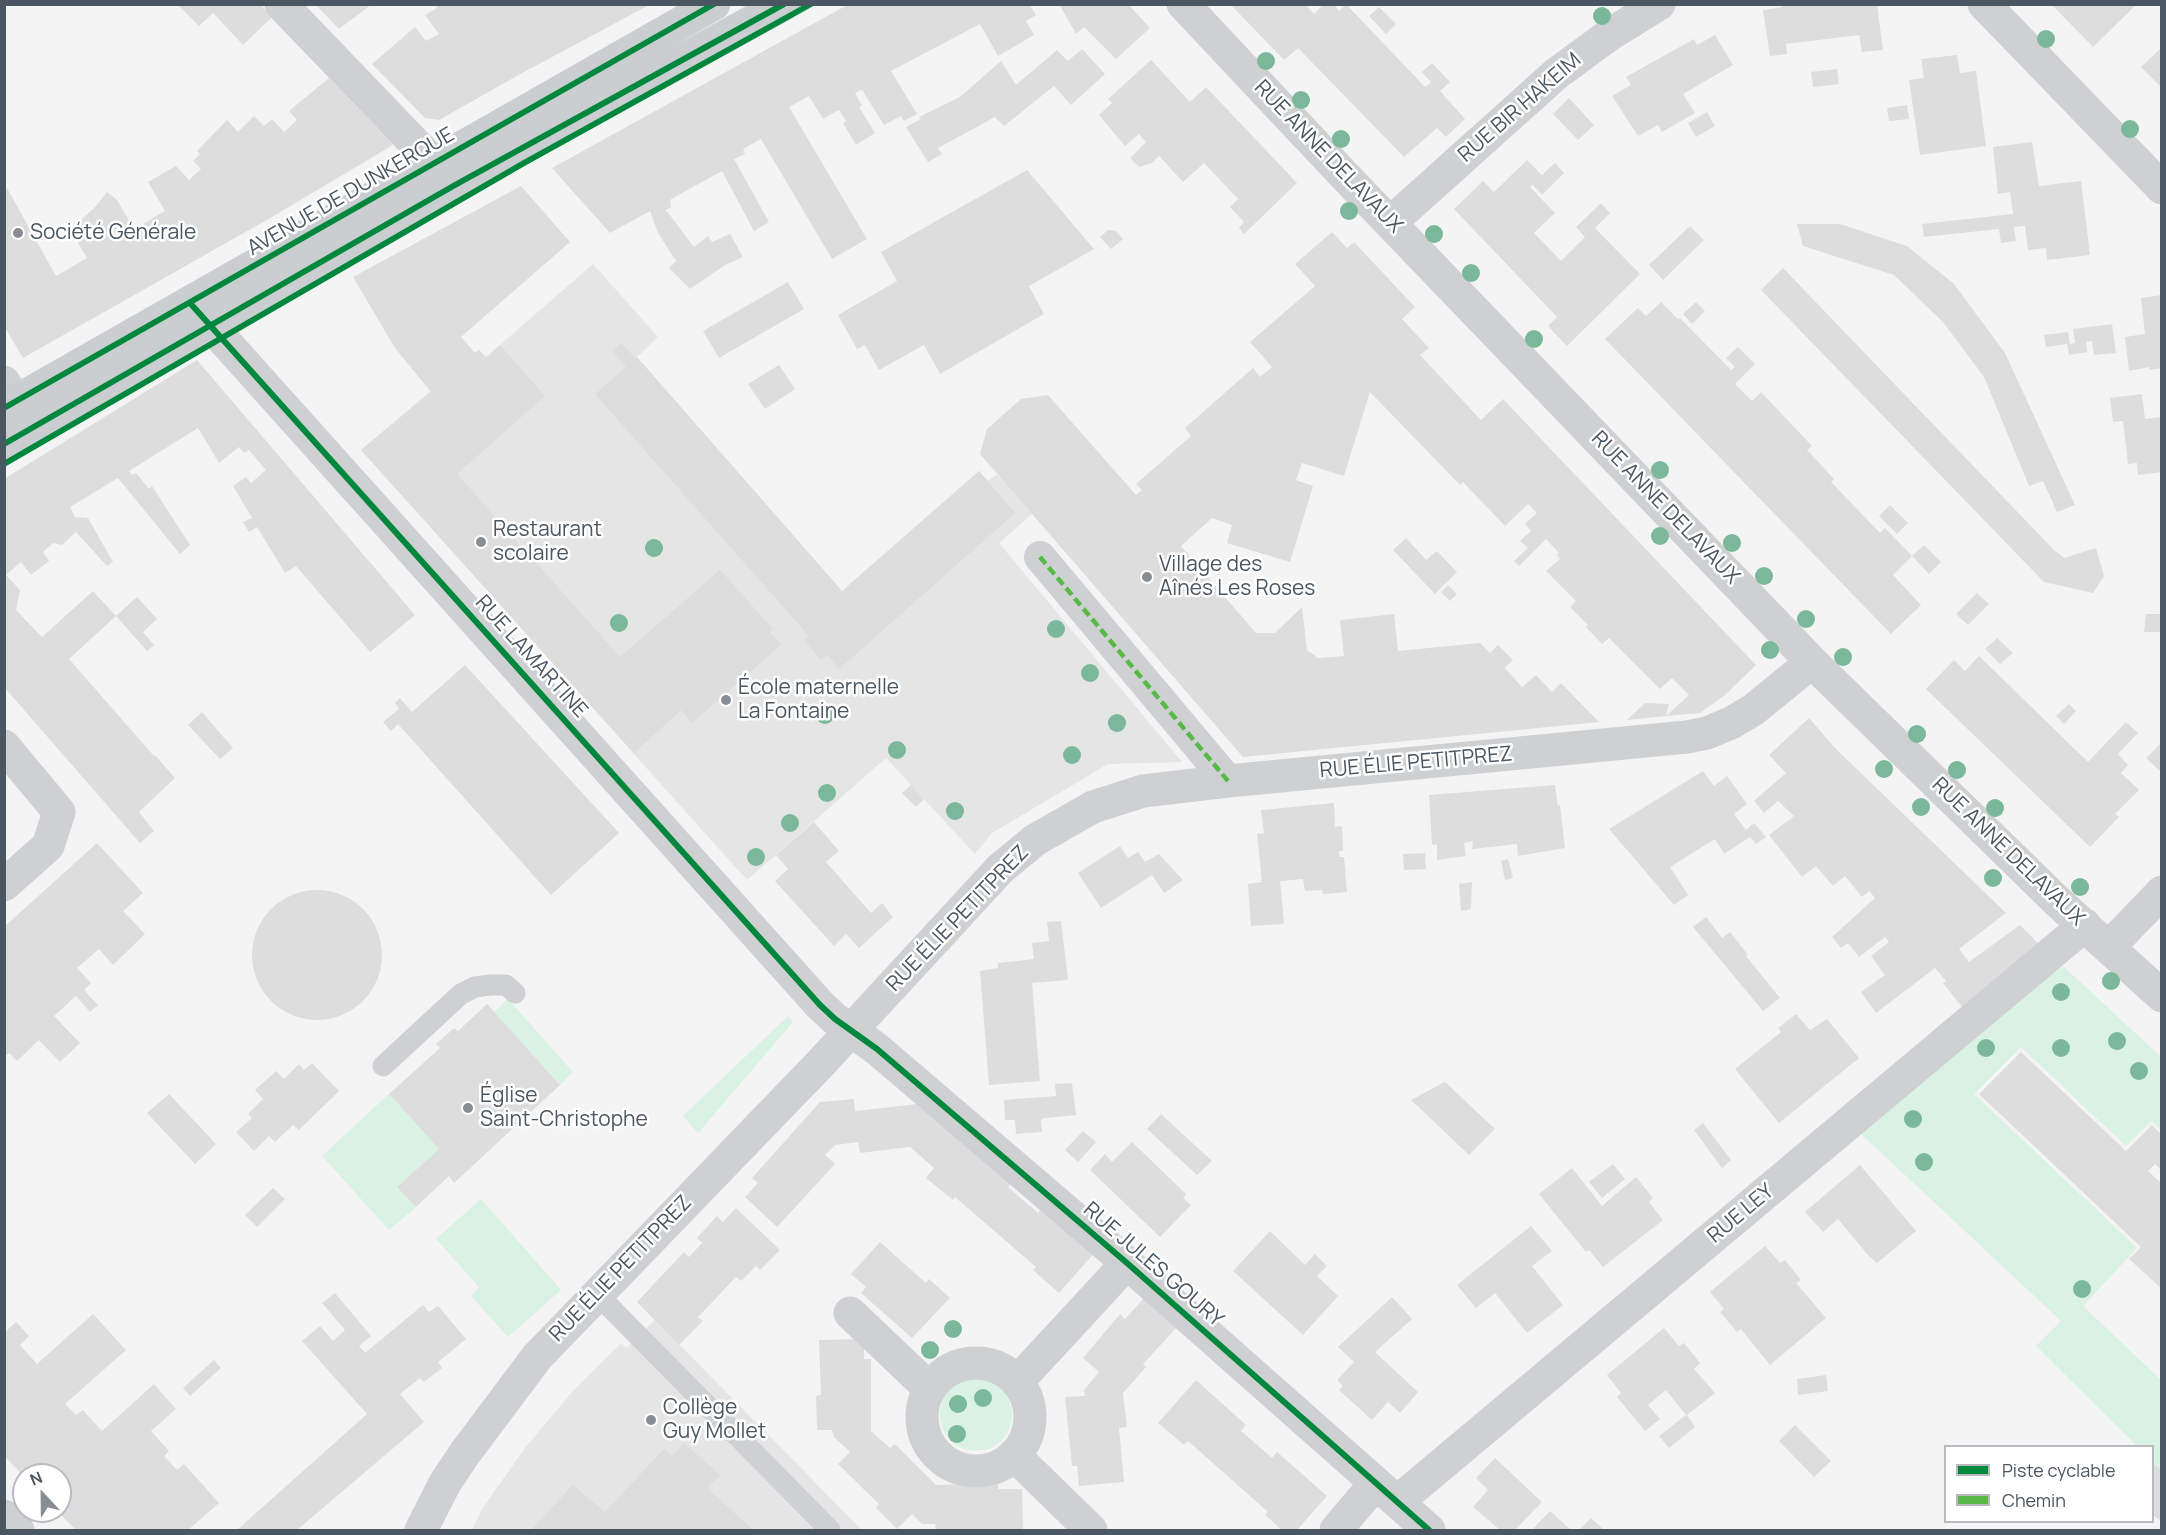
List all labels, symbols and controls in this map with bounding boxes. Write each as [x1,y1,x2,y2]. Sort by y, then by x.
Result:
street label: RUE BIR HAKEIM [1454,48,1586,168]
street label: RUE ANNE DELAVAUX [1249,75,1407,239]
street label: AVENUE DE DUNKERQUE [243,122,459,262]
place label: Société Générale [30,220,196,246]
marker: Société Générale [11,226,25,240]
street label: RUE ANNE DELAVAUX [1586,426,1744,590]
place label: Restaurant scolaire [493,517,602,567]
marker: Restaurant scolaire [474,535,488,549]
place label: Village des Aînés Les Roses [1159,552,1315,602]
marker: Village des Aînés Les Roses [1140,570,1154,584]
street label: RUE LAMARTINE [469,591,593,723]
place label: École maternelle La Fontaine [738,675,899,725]
marker: École maternelle La Fontaine [719,693,733,707]
street label: RUE ÉLIE PETITPREZ [1319,742,1513,784]
street label: RUE ANNE DELAVAUX [1926,773,2090,931]
street label: RUE ÉLIE PETITPREZ [882,841,1034,997]
place label: Église Saint-Christophe [480,1083,648,1133]
marker: Église Saint-Christophe [461,1101,475,1115]
street label: RUE LEY [1703,1179,1779,1249]
street label: RUE ÉLIE PETITPREZ [545,1191,697,1347]
street label: RUE JULES GOURY [1078,1197,1228,1333]
place label: Collège Guy Mollet [663,1395,766,1445]
marker: Collège Guy Mollet [644,1413,658,1427]
legend [1944,1445,2154,1523]
text: Piste cyclable [2002,1458,2116,1482]
north arrow [12,1463,72,1523]
text: N [27,1466,45,1491]
text: Chemin [2002,1488,2066,1512]

